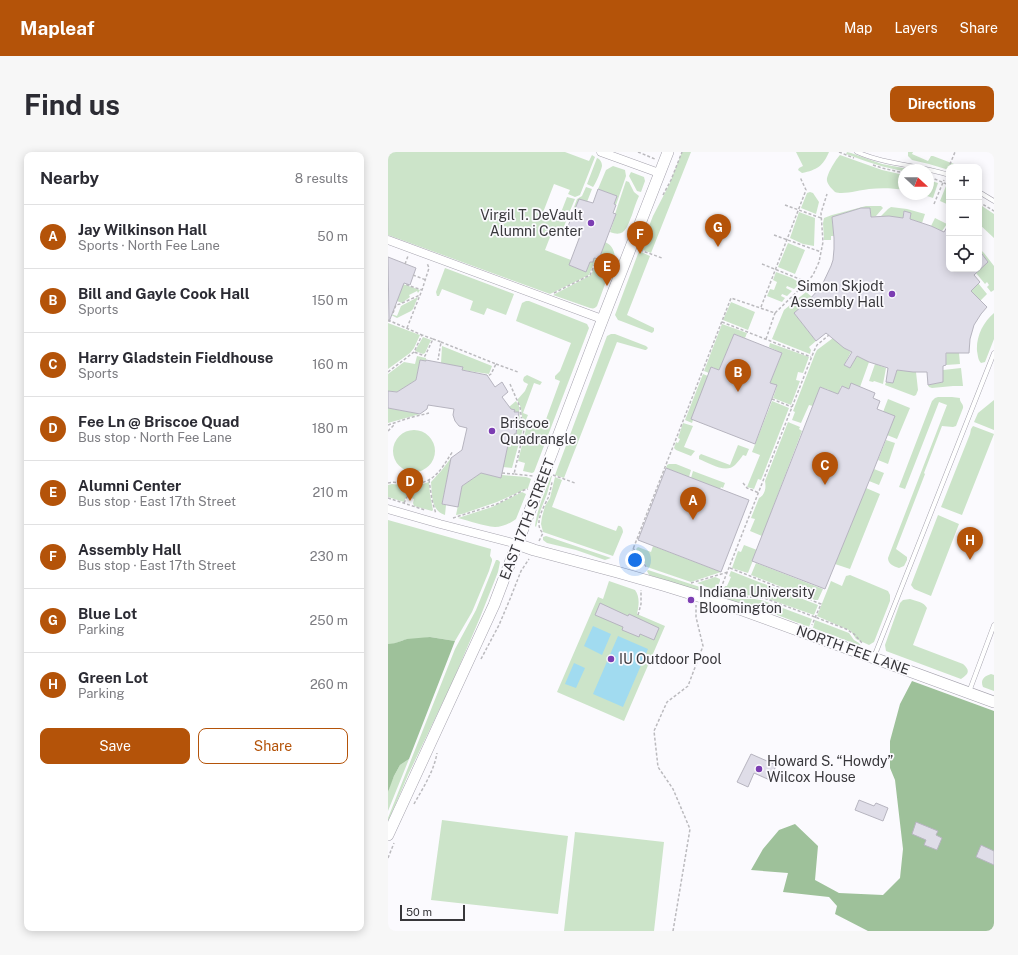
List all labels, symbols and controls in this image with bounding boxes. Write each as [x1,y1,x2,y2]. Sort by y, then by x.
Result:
text: Mapleaf [20,17,94,39]
text: Map [844,20,872,36]
text: Layers [894,20,938,36]
text: Share [960,20,998,36]
button: Directions [890,86,994,122]
text: Find us [24,88,120,121]
north arrow [898,164,934,200]
map controls [946,164,982,272]
button: + [946,164,982,200]
text: Nearby [40,168,99,188]
text: 8 results [295,171,348,186]
button: − [946,200,982,236]
place label: Virgil T. DeVault Alumni Center [480,207,583,239]
pin: G [705,214,731,247]
marker: Virgil T. DeVault Alumni Center [586,218,596,228]
text: Jay Wilkinson Hall [78,221,207,238]
pin: F [627,221,653,254]
text: A [48,229,58,244]
text: 50 m [317,229,348,244]
button: locate [946,236,982,272]
text: Sports · North Fee Lane [78,238,220,253]
pin: E [594,253,620,286]
place label: Simon Skjodt Assembly Hall [790,278,884,310]
text: Bill and Gayle Cook Hall [78,285,250,302]
marker: Simon Skjodt Assembly Hall [887,289,897,299]
text: B [49,293,57,308]
text: 150 m [312,293,348,308]
text: Sports [78,302,118,317]
text: Harry Gladstein Fieldhouse [78,349,273,366]
text: C [48,357,58,372]
text: 160 m [312,357,348,372]
pin: B [725,359,751,392]
text: Sports [78,366,118,381]
text: Fee Ln @ Briscoe Quad [78,413,239,430]
place label: Briscoe Quadrangle [500,415,576,447]
text: D [48,421,58,436]
text: 180 m [312,421,348,436]
marker: Briscoe Quadrangle [487,426,497,436]
text: Bus stop · North Fee Lane [78,430,232,445]
pin: C [812,452,838,485]
street label: EAST 17TH STREET [496,456,558,582]
pin: D [397,468,423,501]
text: Alumni Center [78,477,181,494]
text: E [49,485,57,500]
text: 210 m [313,485,348,500]
pin: A [680,487,706,520]
text: Bus stop · East 17th Street [78,494,236,509]
pin: H [957,527,983,560]
text: Assembly Hall [78,541,182,558]
text: F [49,549,57,564]
text: 230 m [310,549,348,564]
your location [625,550,645,570]
text: Bus stop · East 17th Street [78,558,236,573]
place label: Indiana University Bloomington [699,584,816,616]
marker: Indiana University Bloomington [686,595,696,605]
text: Blue Lot [78,605,137,622]
text: G [48,613,58,628]
text: 250 m [310,613,348,628]
text: Parking [78,622,125,637]
street label: NORTH FEE LANE [794,622,912,678]
place label: IU Outdoor Pool [619,651,722,667]
marker: IU Outdoor Pool [606,654,616,664]
text: Green Lot [78,669,148,686]
text: H [48,677,58,692]
text: 260 m [310,677,348,692]
text: Parking [78,686,125,701]
button: Save [40,728,190,764]
button: Share [198,728,348,764]
place label: Howard S. “Howdy” Wilcox House [767,753,893,785]
marker: Howard S. “Howdy” Wilcox House [754,764,764,774]
scale bar [400,903,465,922]
text: 50 m [406,906,432,918]

